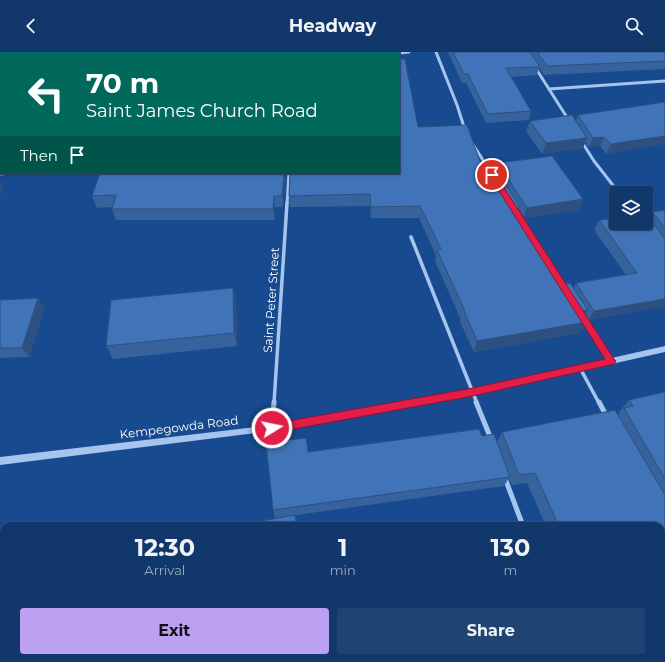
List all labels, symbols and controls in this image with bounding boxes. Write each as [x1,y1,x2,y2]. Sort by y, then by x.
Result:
icon: back [20,15,42,37]
text: Headway [289,15,376,37]
icon: search [623,15,645,37]
text: 70 m [86,66,159,100]
icon: left [20,68,72,120]
text: Saint James Church Road [86,100,318,122]
icon: arrive [66,144,88,166]
text: Then [20,146,58,165]
pin [475,158,509,192]
icon: arrive [481,164,503,186]
map controls [609,186,653,230]
button: layers [609,186,653,230]
street label: Saint Peter Street [260,247,282,353]
position arrow [251,407,293,449]
street label: Kempegowda Road [119,412,239,442]
text: 12:30 [135,533,195,562]
text: 1 [338,533,347,562]
text: 130 [490,533,530,562]
text: Arrival [144,562,185,578]
text: min [330,562,356,578]
text: m [503,562,517,578]
button: Exit [20,608,329,654]
button: Share [337,608,645,654]

